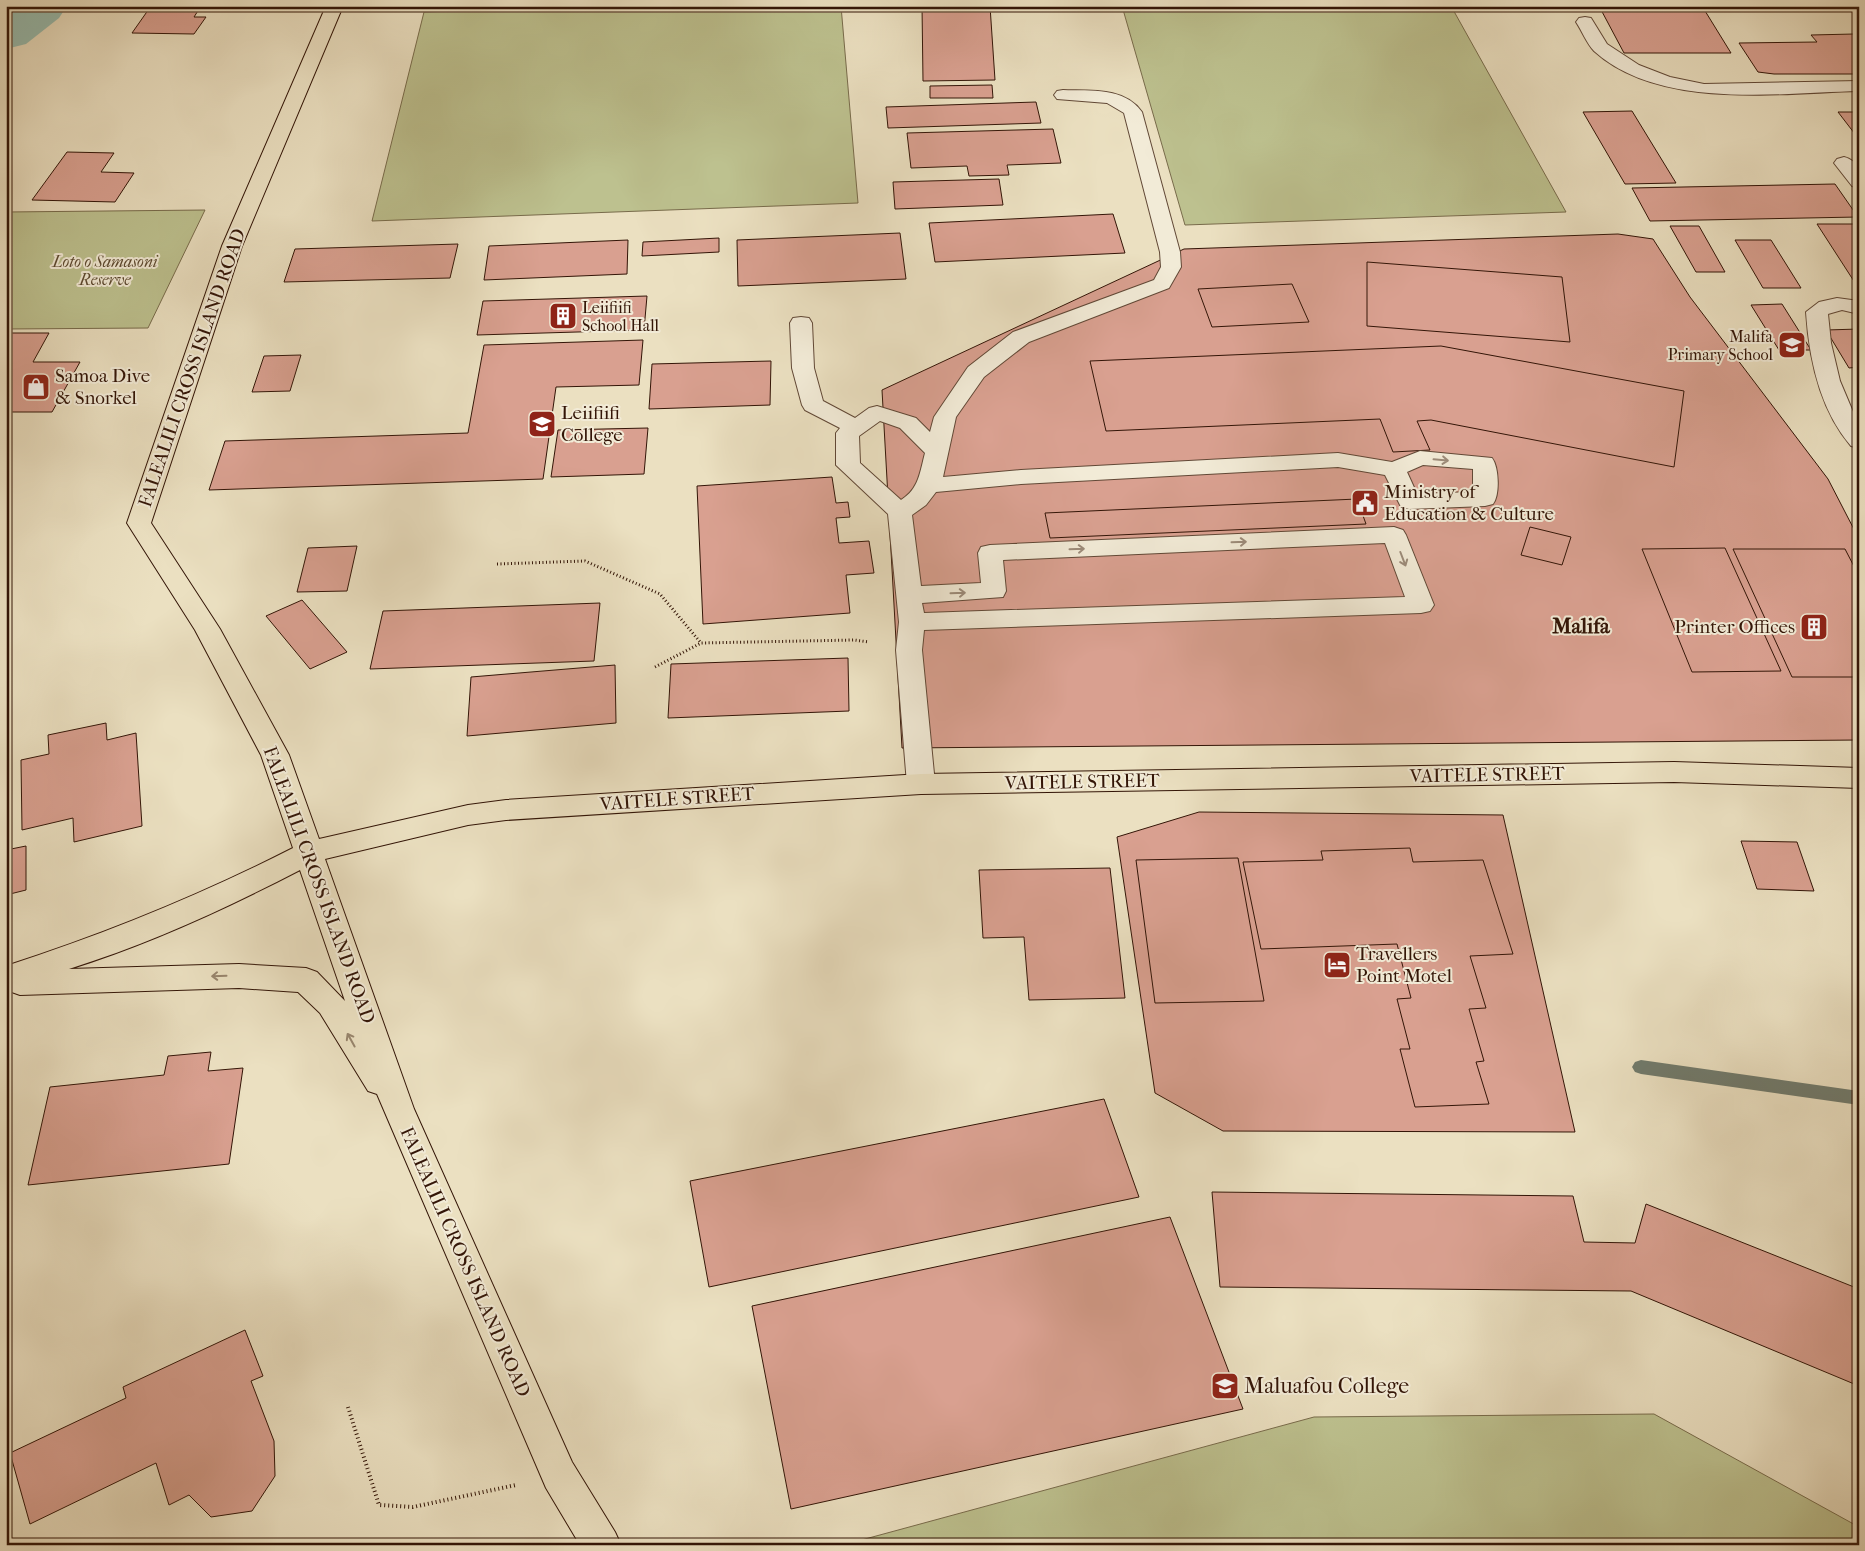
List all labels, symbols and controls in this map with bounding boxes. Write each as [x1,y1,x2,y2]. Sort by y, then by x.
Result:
street label: FALEALILI CROSS ISLAND ROAD [134,226,250,510]
park label: Loto o Samasoni Reserve [52,252,159,289]
place label: Leiifiifi School Hall [582,298,660,335]
building icon: Leiifiifi School Hall [548,301,578,331]
place label: Malifa Primary School [1668,327,1774,364]
school or university icon: Malifa Primary School [1777,330,1807,360]
place label: Samoa Dive & Snorkel [55,365,150,409]
shop icon: Samoa Dive & Snorkel [21,372,51,402]
place label: Leiifiifi College [561,402,623,446]
school or university icon: Leiifiifi College [527,409,557,439]
one-way arrow [1432,455,1448,465]
place label: Ministry of Education & Culture [1384,481,1554,525]
public building icon: Ministry of Education & Culture [1350,488,1380,518]
one-way arrow [1231,537,1247,546]
one-way arrow [1069,544,1085,553]
one-way arrow [1399,550,1408,566]
one-way arrow [949,588,965,597]
building icon: Printer Offices [1799,612,1829,642]
district label: Malifa [1551,614,1611,638]
place label: Printer Offices [1674,616,1795,638]
street label: FALEALILI CROSS ISLAND ROAD [259,744,379,1026]
street label: VAITELE STREET [1408,763,1565,787]
street label: VAITELE STREET [1003,770,1160,794]
street label: VAITELE STREET [598,783,755,815]
place label: Travellers Point Motel [1356,943,1452,987]
hotel icon: Travellers Point Motel [1322,950,1352,980]
one-way arrow [212,972,228,981]
one-way arrow [346,1033,356,1048]
street label: FALEALILI CROSS ISLAND ROAD [395,1124,535,1400]
school or university icon: Maluafou College [1210,1371,1240,1401]
place label: Maluafou College [1244,1373,1409,1399]

